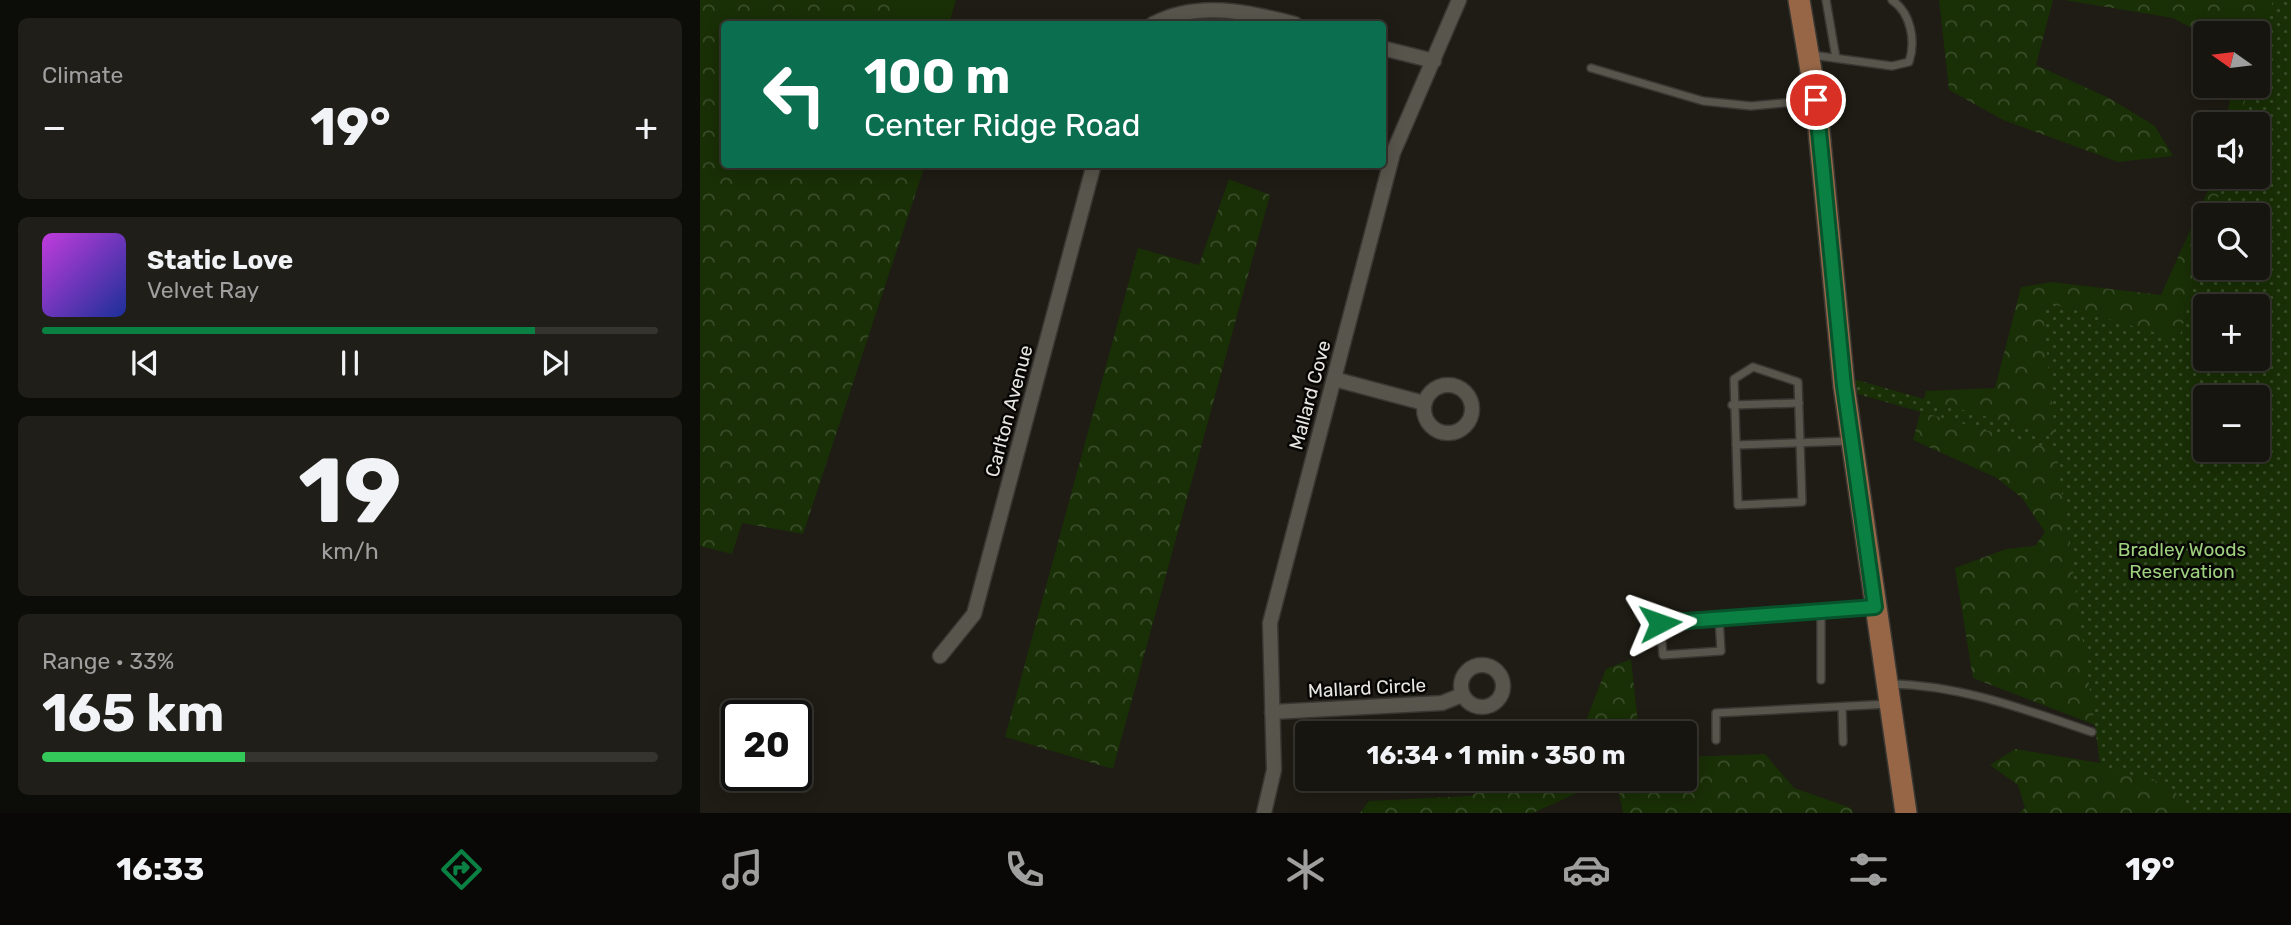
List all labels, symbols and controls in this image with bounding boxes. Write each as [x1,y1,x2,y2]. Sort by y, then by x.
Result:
north arrow [2193,21,2270,98]
map controls [2193,21,2270,462]
text: 100 m [864,47,1010,105]
icon: left [749,49,840,140]
text: Climate [42,61,123,89]
pin [1786,70,1846,130]
icon: arrive [1797,81,1835,119]
text: 19° [310,96,391,158]
text: − [42,104,67,150]
text: + [634,104,658,150]
text: Center Ridge Road [864,106,1141,144]
button: sound [2193,112,2270,189]
button: search [2193,203,2270,280]
text: Static Love [147,245,293,276]
text: Velvet Ray [147,276,259,304]
button: + [2193,294,2270,371]
street label: Mallard Cove [1284,338,1336,452]
street label: Carlton Avenue [980,343,1038,479]
icon: previous [126,344,164,382]
icon: pause [331,344,369,382]
icon: next [536,344,574,382]
button: − [2193,385,2270,462]
text: 19 [298,437,402,545]
text: km/h [321,537,379,565]
park label: Bradley Woods Reservation [2118,538,2246,583]
position arrow [1623,586,1697,660]
text: Range · 33% [42,647,174,675]
street label: Mallard Circle [1307,673,1427,703]
text: 165 km [42,682,224,744]
speed limit sign: 20 [721,700,812,791]
text: 16:34 · 1 min · 350 m [1366,740,1626,771]
icon: directions [437,845,486,894]
icon: music [718,845,767,894]
icon: phone [1000,845,1049,894]
icon: climate [1281,845,1330,894]
icon: car [1562,845,1611,894]
icon: filters [1844,845,1893,894]
text: 16:33 [116,850,204,888]
text: 19° [2125,850,2175,888]

